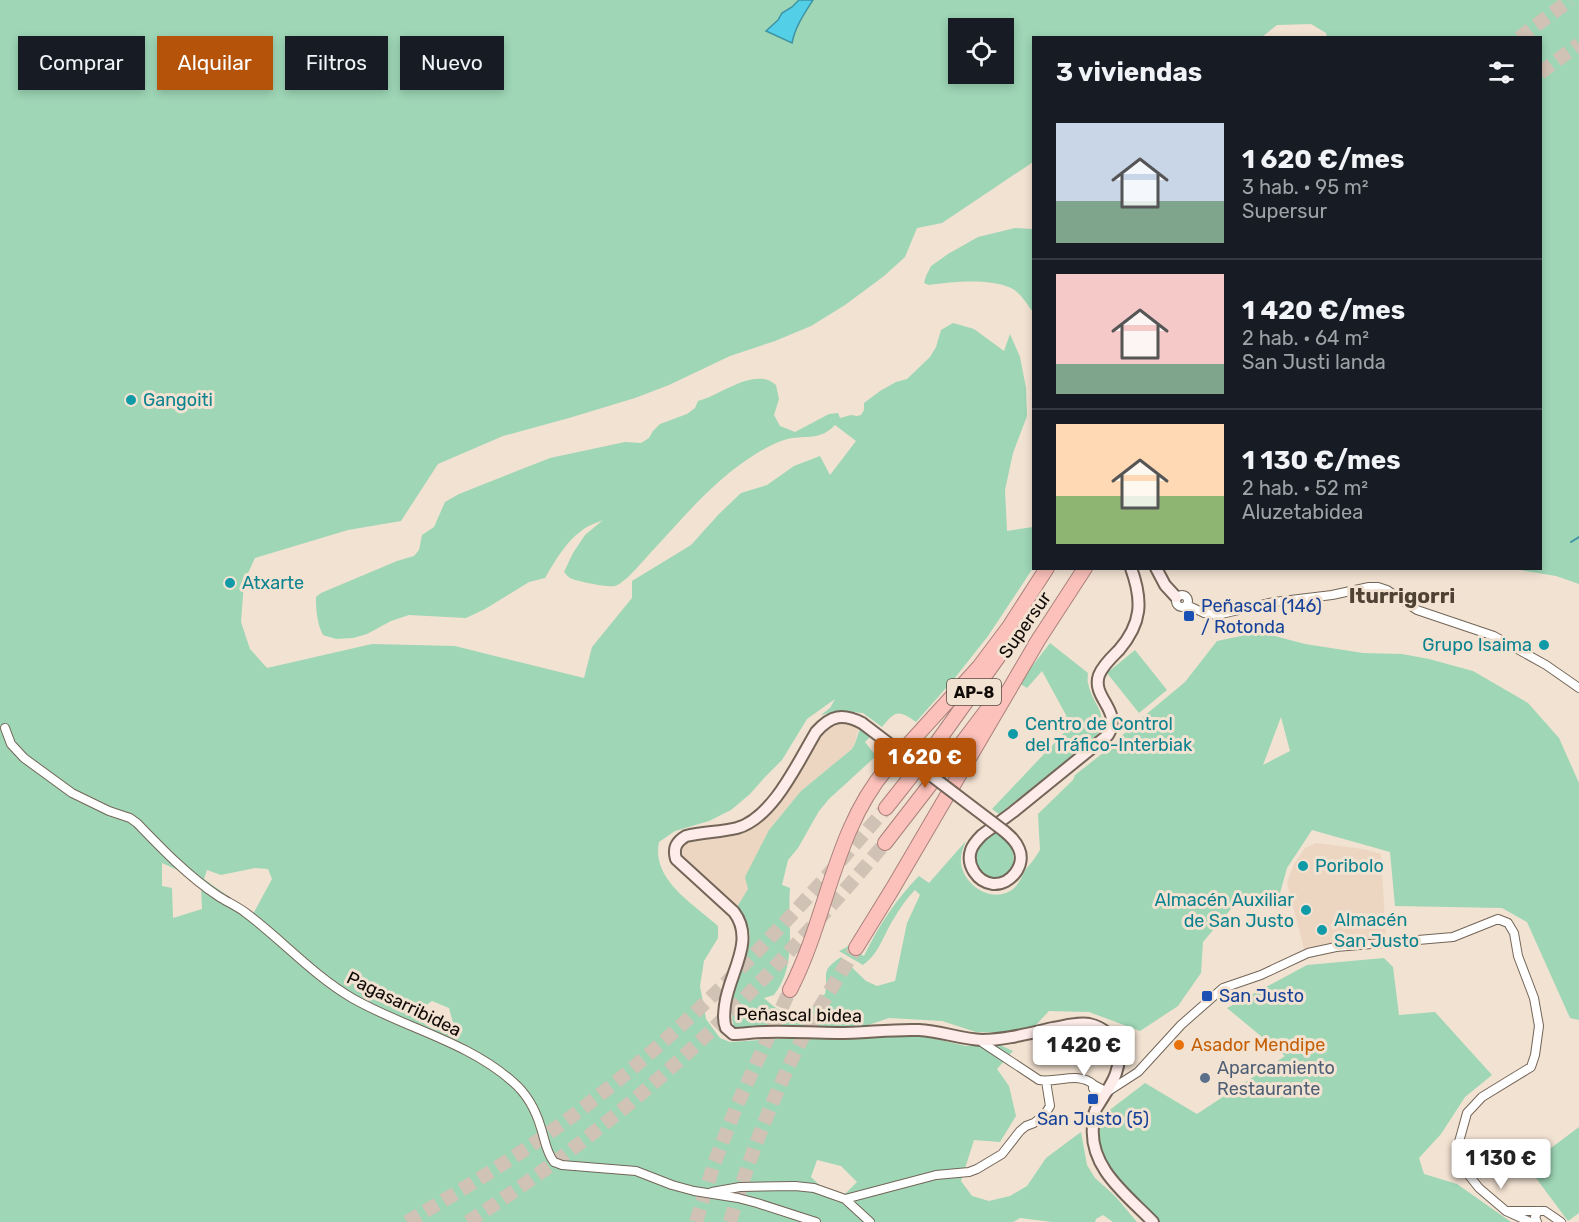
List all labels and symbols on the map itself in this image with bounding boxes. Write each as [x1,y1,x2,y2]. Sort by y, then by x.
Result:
place label: Gangoiti [143,389,213,411]
marker: Gangoiti [124,393,138,407]
place label: Atxarte [242,572,304,594]
marker: Atxarte [223,576,237,590]
district label: Iturrigorri [1349,583,1455,608]
street label: Supersur [994,587,1056,663]
place label: Peñascal (146) / Rotonda [1201,595,1322,638]
marker: Peñascal (146) / Rotonda [1182,609,1196,623]
place label: Grupo Isaima [1422,634,1532,656]
marker: Grupo Isaima [1537,638,1551,652]
road number: AP-8 [947,679,1001,705]
place label: Centro de Control del Tráfico-Interbiak [1025,713,1193,756]
marker: Centro de Control del Tráfico-Interbiak [1006,727,1020,741]
pin: 1 620 € [870,738,980,789]
place label: Poribolo [1315,855,1384,877]
marker: Poribolo [1296,859,1310,873]
place label: Almacén Auxiliar de San Justo [1154,889,1294,932]
marker: Almacén Auxiliar de San Justo [1299,903,1313,917]
place label: Almacén San Justo [1334,909,1419,952]
marker: Almacén San Justo [1315,923,1329,937]
street label: Pagasarribidea [343,967,465,1041]
place label: San Justo [1219,985,1304,1007]
marker: San Justo [1200,989,1214,1003]
street label: Peñascal bidea [736,1003,862,1027]
pin: 1 420 € [1029,1026,1139,1077]
place label: Asador Mendipe [1191,1034,1325,1056]
marker: Asador Mendipe [1172,1038,1186,1052]
place label: Aparcamiento Restaurante [1217,1057,1335,1100]
marker: Aparcamiento Restaurante [1198,1071,1212,1085]
marker: San Justo (5) [1086,1092,1100,1106]
place label: San Justo (5) [1037,1108,1149,1130]
pin: 1 130 € [1446,1139,1556,1190]

